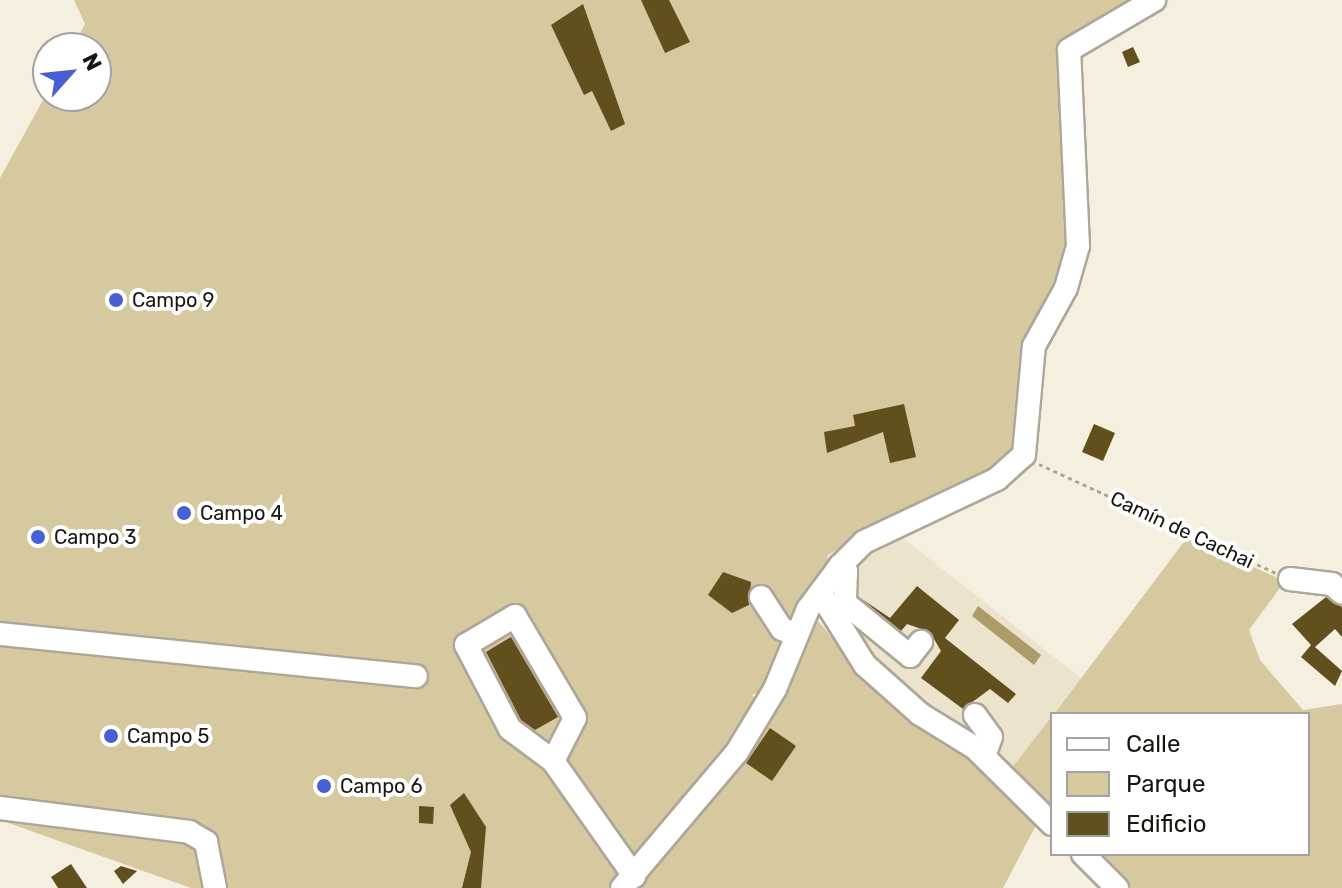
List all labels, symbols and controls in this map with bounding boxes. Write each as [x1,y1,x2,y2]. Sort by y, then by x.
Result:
north arrow [32,32,112,112]
text: N [76,49,108,75]
place label: Campo 9 [132,288,214,312]
marker: Campo 9 [107,291,125,309]
street label: Camín de Cachai [1106,486,1258,574]
place label: Campo 4 [200,501,283,525]
marker: Campo 4 [175,504,193,522]
place label: Campo 3 [54,525,136,549]
marker: Campo 3 [29,528,47,546]
legend [1050,712,1310,856]
place label: Campo 5 [127,724,209,748]
marker: Campo 5 [102,727,120,745]
text: Calle [1126,730,1180,758]
text: Parque [1126,770,1205,798]
place label: Campo 6 [340,774,422,798]
marker: Campo 6 [315,777,333,795]
text: Edificio [1126,810,1207,838]

